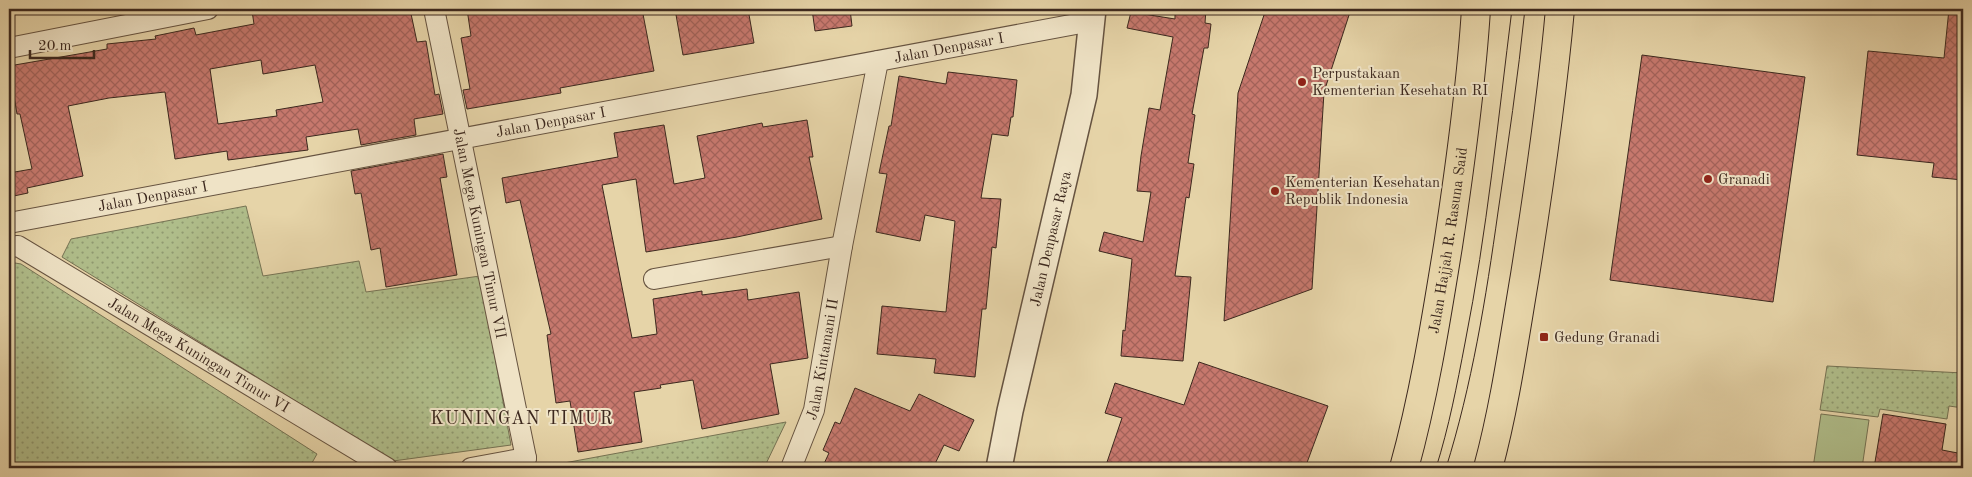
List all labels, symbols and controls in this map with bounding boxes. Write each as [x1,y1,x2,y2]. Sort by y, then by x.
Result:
scale bar [30,28,94,60]
street label: Jalan Denpasar I [893,32,1005,67]
text: 20 m [38,39,72,54]
place label: Perpustakaan Kementerian Kesehatan RI [1312,67,1488,99]
marker: Perpustakaan Kementerian Kesehatan RI [1296,76,1308,88]
street label: Jalan Denpasar I [495,106,607,141]
street label: Jalan Mega Kuningan Timur VII [450,127,507,340]
street label: Jalan Hajjah R. Rasuna Said [1428,146,1471,335]
street label: Jalan Denpasar Raya [1029,169,1075,308]
marker: Granadi [1702,173,1714,185]
place label: Granadi [1718,173,1770,188]
place label: Kementerian Kesehatan Republik Indonesia [1285,176,1440,208]
street label: Jalan Denpasar I [97,180,209,215]
marker: Kementerian Kesehatan Republik Indonesia [1269,185,1281,197]
street label: Jalan Mega Kuningan Timur VI [105,296,291,416]
street label: Jalan Kintamani II [805,297,842,423]
marker: Gedung Granadi [1538,331,1550,343]
place label: Gedung Granadi [1554,331,1660,346]
district label: KUNINGAN TIMUR [430,410,614,428]

